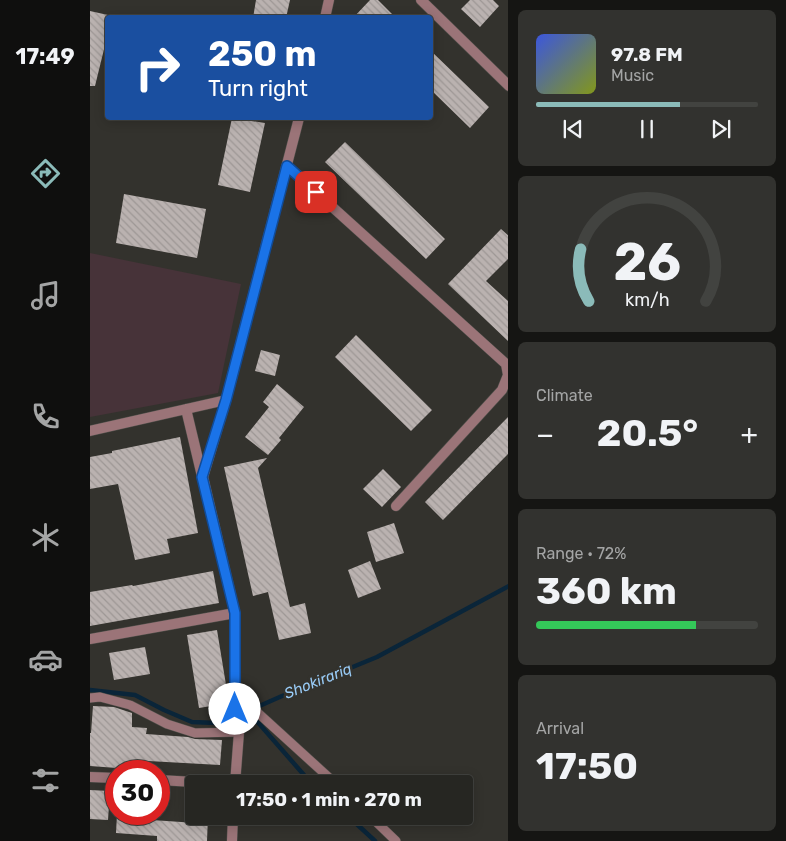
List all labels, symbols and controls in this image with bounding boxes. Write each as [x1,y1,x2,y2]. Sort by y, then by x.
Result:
text: 250 m [208,33,317,75]
icon: right [125,35,190,100]
text: 17:49 [15,43,75,70]
text: 97.8 FM [611,43,683,66]
text: Music [611,66,654,85]
text: Turn right [208,75,308,102]
icon: previous [559,115,587,143]
icon: pause [633,115,661,143]
icon: next [707,115,735,143]
icon: directions [28,156,63,191]
pin [295,171,337,213]
icon: arrive [302,178,330,206]
text: 26 [613,231,681,293]
icon: music [28,278,63,313]
text: km/h [625,289,669,310]
text: Climate [536,386,593,405]
icon: phone [28,399,63,434]
text: 20.5° [597,410,698,456]
text: − [536,418,554,451]
text: + [741,418,758,451]
icon: climate [28,520,63,555]
text: Range · 72% [536,544,626,563]
text: 360 km [536,568,677,614]
icon: car [28,642,63,677]
water label: Shokirariq [282,659,354,703]
position arrow [208,682,260,734]
text: Arrival [536,719,584,738]
text: 17:50 [536,743,638,789]
speed limit sign: 30 [105,760,170,825]
icon: filters [28,763,63,798]
text: 17:50 · 1 min · 270 m [236,788,422,811]

